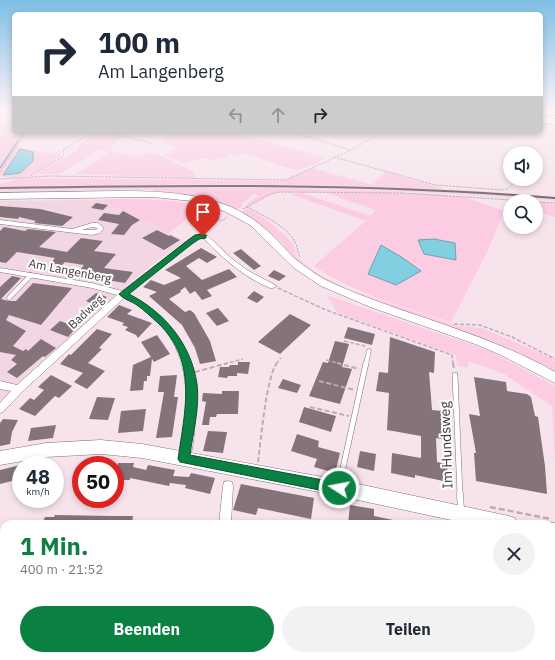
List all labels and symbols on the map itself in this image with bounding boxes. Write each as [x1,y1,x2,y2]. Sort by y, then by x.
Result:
pin [186,195,220,236]
street label: Am Langenberg [27,255,113,286]
street label: Badweg [65,291,107,332]
street label: Im Hundsweg [435,400,457,489]
speed limit sign: 50 [72,456,124,508]
position arrow [318,467,360,509]

